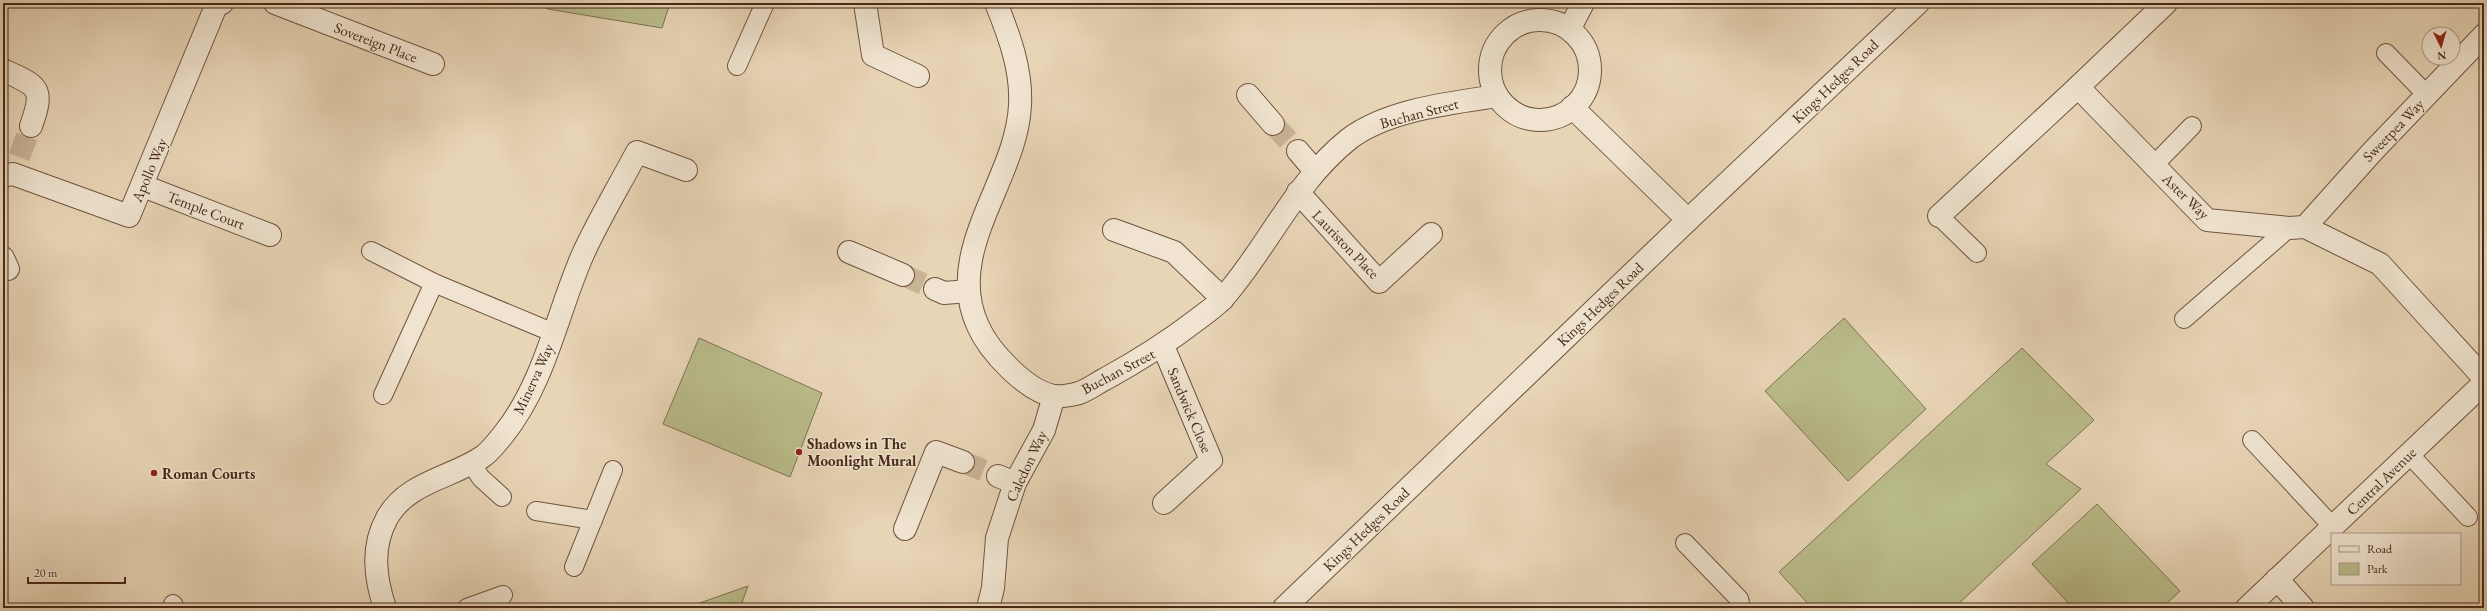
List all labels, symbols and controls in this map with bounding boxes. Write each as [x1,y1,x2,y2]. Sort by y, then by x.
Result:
street label: Sovereign Place [332,17,420,67]
north arrow [2421,26,2461,66]
street label: Kings Hedges Road [1788,35,1883,127]
text: N [2437,49,2447,63]
street label: Buchan Street [1378,93,1461,133]
street label: Sweetpea Way [2358,94,2428,166]
street label: Apollo Way [127,135,171,206]
street label: Aster Way [2158,168,2214,223]
street label: Temple Court [164,186,248,234]
street label: Lauriston Place [1308,205,1384,283]
street label: Kings Hedges Road [1553,258,1648,350]
street label: Minerva Way [508,340,558,417]
street label: Buchan Street [1078,344,1158,398]
street label: Sandwick Close [1163,364,1217,456]
street label: Caledon Way [1001,427,1051,505]
place label: Shadows in The Moonlight Mural [807,434,917,470]
street label: Central Avenue [2342,443,2420,519]
marker: Shadows in The Moonlight Mural [794,447,804,457]
place label: Roman Courts [162,464,255,483]
marker: Roman Courts [149,468,159,478]
street label: Kings Hedges Road [1319,483,1414,575]
legend [2331,533,2461,585]
text: Road [2367,541,2393,557]
scale bar [28,559,125,585]
text: Park [2367,561,2388,577]
text: 20 m [34,565,58,581]

